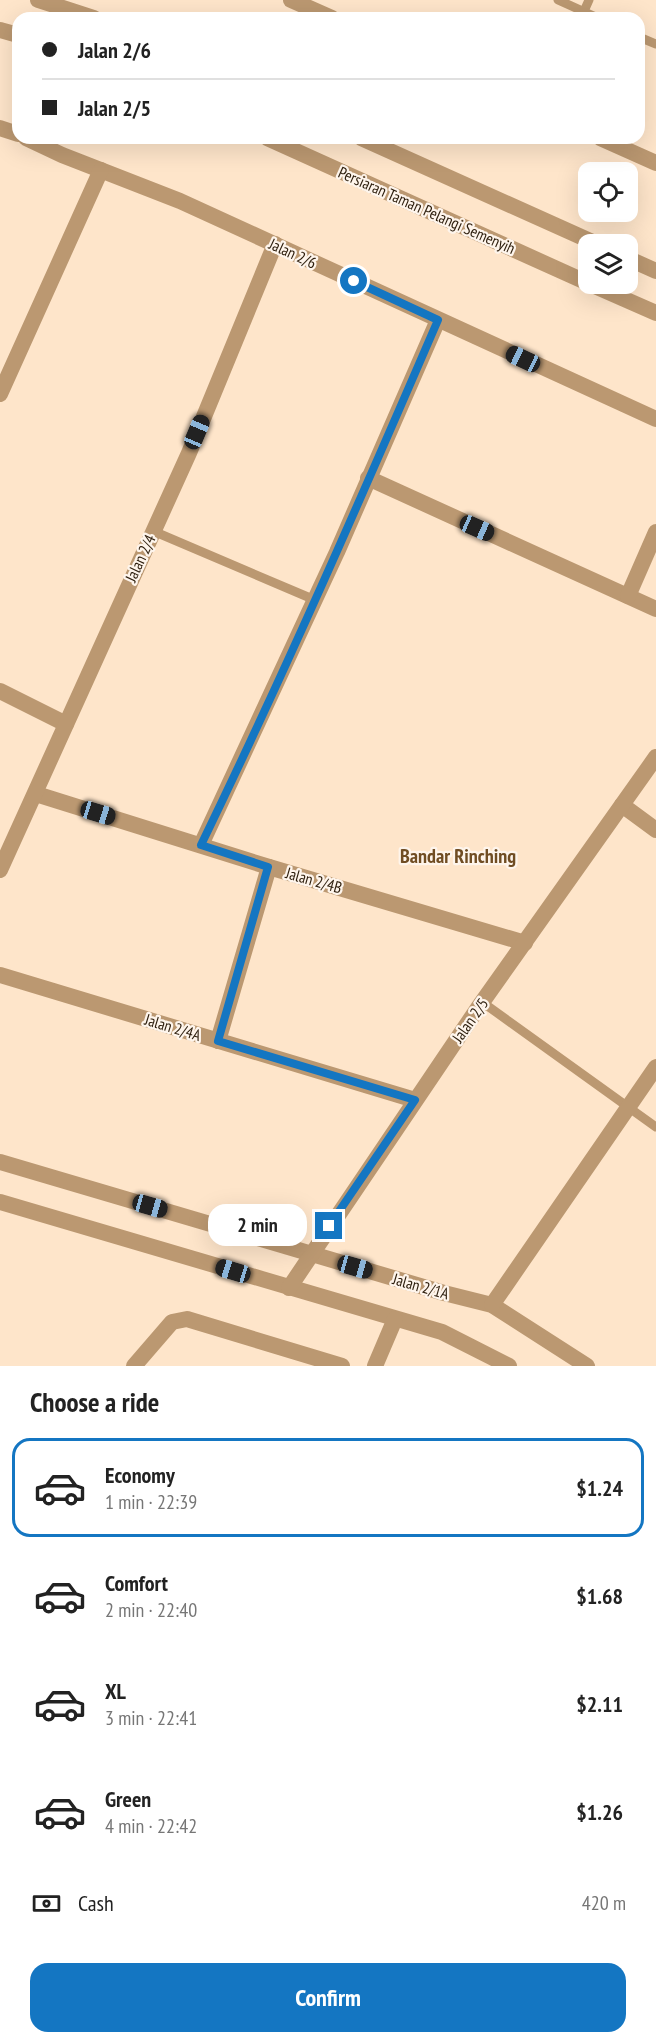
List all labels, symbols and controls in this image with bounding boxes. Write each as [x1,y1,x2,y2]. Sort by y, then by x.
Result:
text: Jalan 2/6 [78,36,151,64]
text: Jalan 2/5 [78,94,151,122]
street label: Persiaran Taman Pelangi Semenyih [335,162,519,258]
map controls [578,162,638,294]
button: locate [578,162,638,222]
street label: Jalan 2/6 [265,233,320,273]
button: layers [578,234,638,294]
route start [340,267,367,294]
car [503,343,543,375]
car [182,412,212,452]
car [457,512,497,544]
street label: Jalan 2/4 [120,531,160,586]
car [78,799,118,827]
district label: Bandar Rinching [400,843,516,869]
street label: Jalan 2/4B [283,862,344,898]
street label: Jalan 2/5 [447,994,493,1047]
street label: Jalan 2/4A [142,1009,204,1045]
car [130,1192,170,1220]
callout: 2 min [209,1205,308,1247]
text: 2 min [237,1212,278,1238]
route end [315,1212,342,1239]
car [335,1253,375,1281]
car [213,1257,253,1285]
street label: Jalan 2/1A [390,1268,452,1304]
text: Choose a ride [30,1385,159,1419]
icon: car [33,1461,87,1515]
text: Economy [105,1461,175,1489]
text: $1.24 [576,1474,623,1502]
text: 1 min · 22:39 [105,1489,197,1515]
icon: car [33,1569,87,1623]
text: Comfort [105,1569,168,1597]
text: $1.68 [576,1582,623,1610]
text: 2 min · 22:40 [105,1597,197,1623]
icon: car [33,1677,87,1731]
text: XL [105,1677,126,1705]
text: $2.11 [576,1690,623,1718]
text: 3 min · 22:41 [105,1705,197,1731]
icon: car [33,1785,87,1839]
text: Green [105,1785,151,1813]
text: $1.26 [576,1798,623,1826]
text: 4 min · 22:42 [105,1813,197,1839]
icon: cash [30,1887,63,1920]
text: Cash [78,1889,114,1917]
text: 420 m [582,1890,626,1916]
button: Confirm [30,1963,626,2032]

